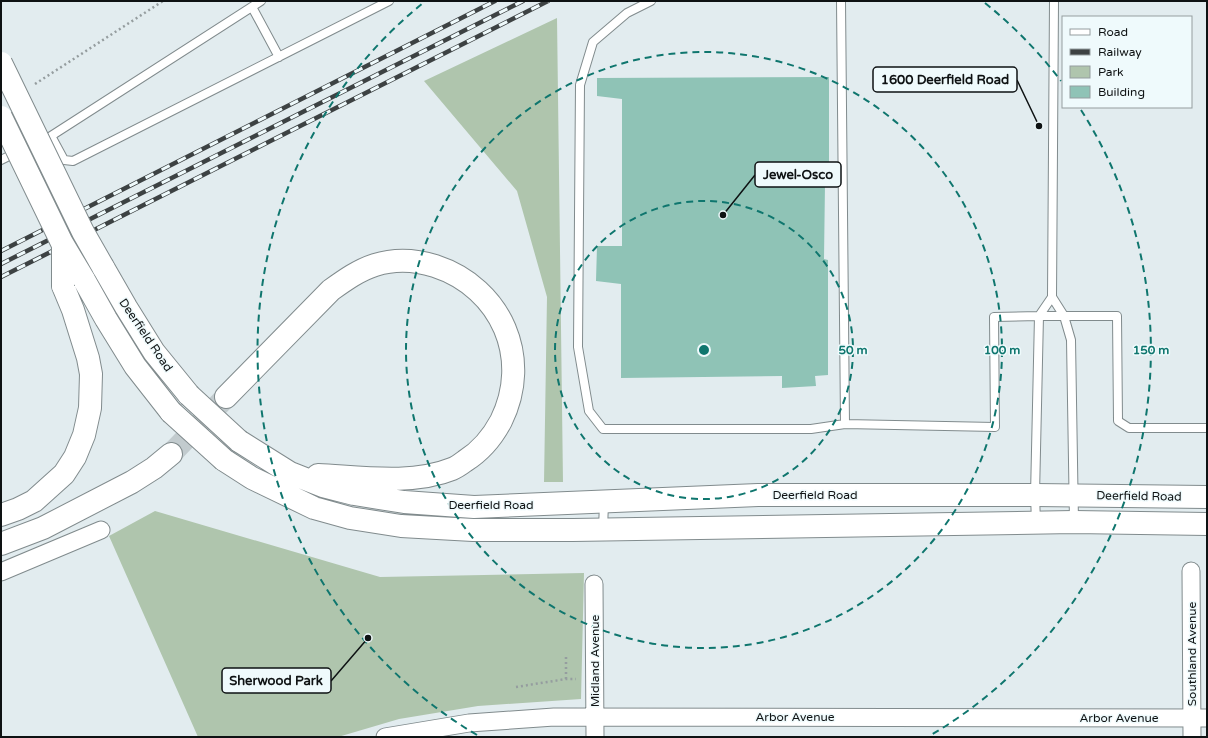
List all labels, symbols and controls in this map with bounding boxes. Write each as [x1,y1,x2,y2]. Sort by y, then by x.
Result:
legend [1062,16,1192,108]
text: Road [1098,25,1128,39]
text: Railway [1098,45,1142,59]
text: Park [1098,65,1124,79]
callout: 1600 Deerfield Road [873,67,1017,92]
text: 1600 Deerfield Road [881,72,1009,88]
text: Building [1098,85,1145,99]
callout: Jewel-Osco [755,162,841,187]
text: Jewel-Osco [762,167,833,183]
street label: Deerfield Road [116,296,176,374]
centre of rings [697,343,711,357]
text: 50 m [838,343,868,357]
text: 100 m [984,343,1020,357]
text: 150 m [1133,343,1169,357]
street label: Deerfield Road [772,488,858,502]
street label: Deerfield Road [1096,488,1182,504]
street label: Deerfield Road [448,498,534,512]
street label: Southland Avenue [1185,602,1199,706]
street label: Midland Avenue [588,614,602,707]
callout: Sherwood Park [222,668,331,693]
text: Sherwood Park [229,673,323,689]
street label: Arbor Avenue [755,710,835,724]
street label: Arbor Avenue [1079,711,1159,725]

